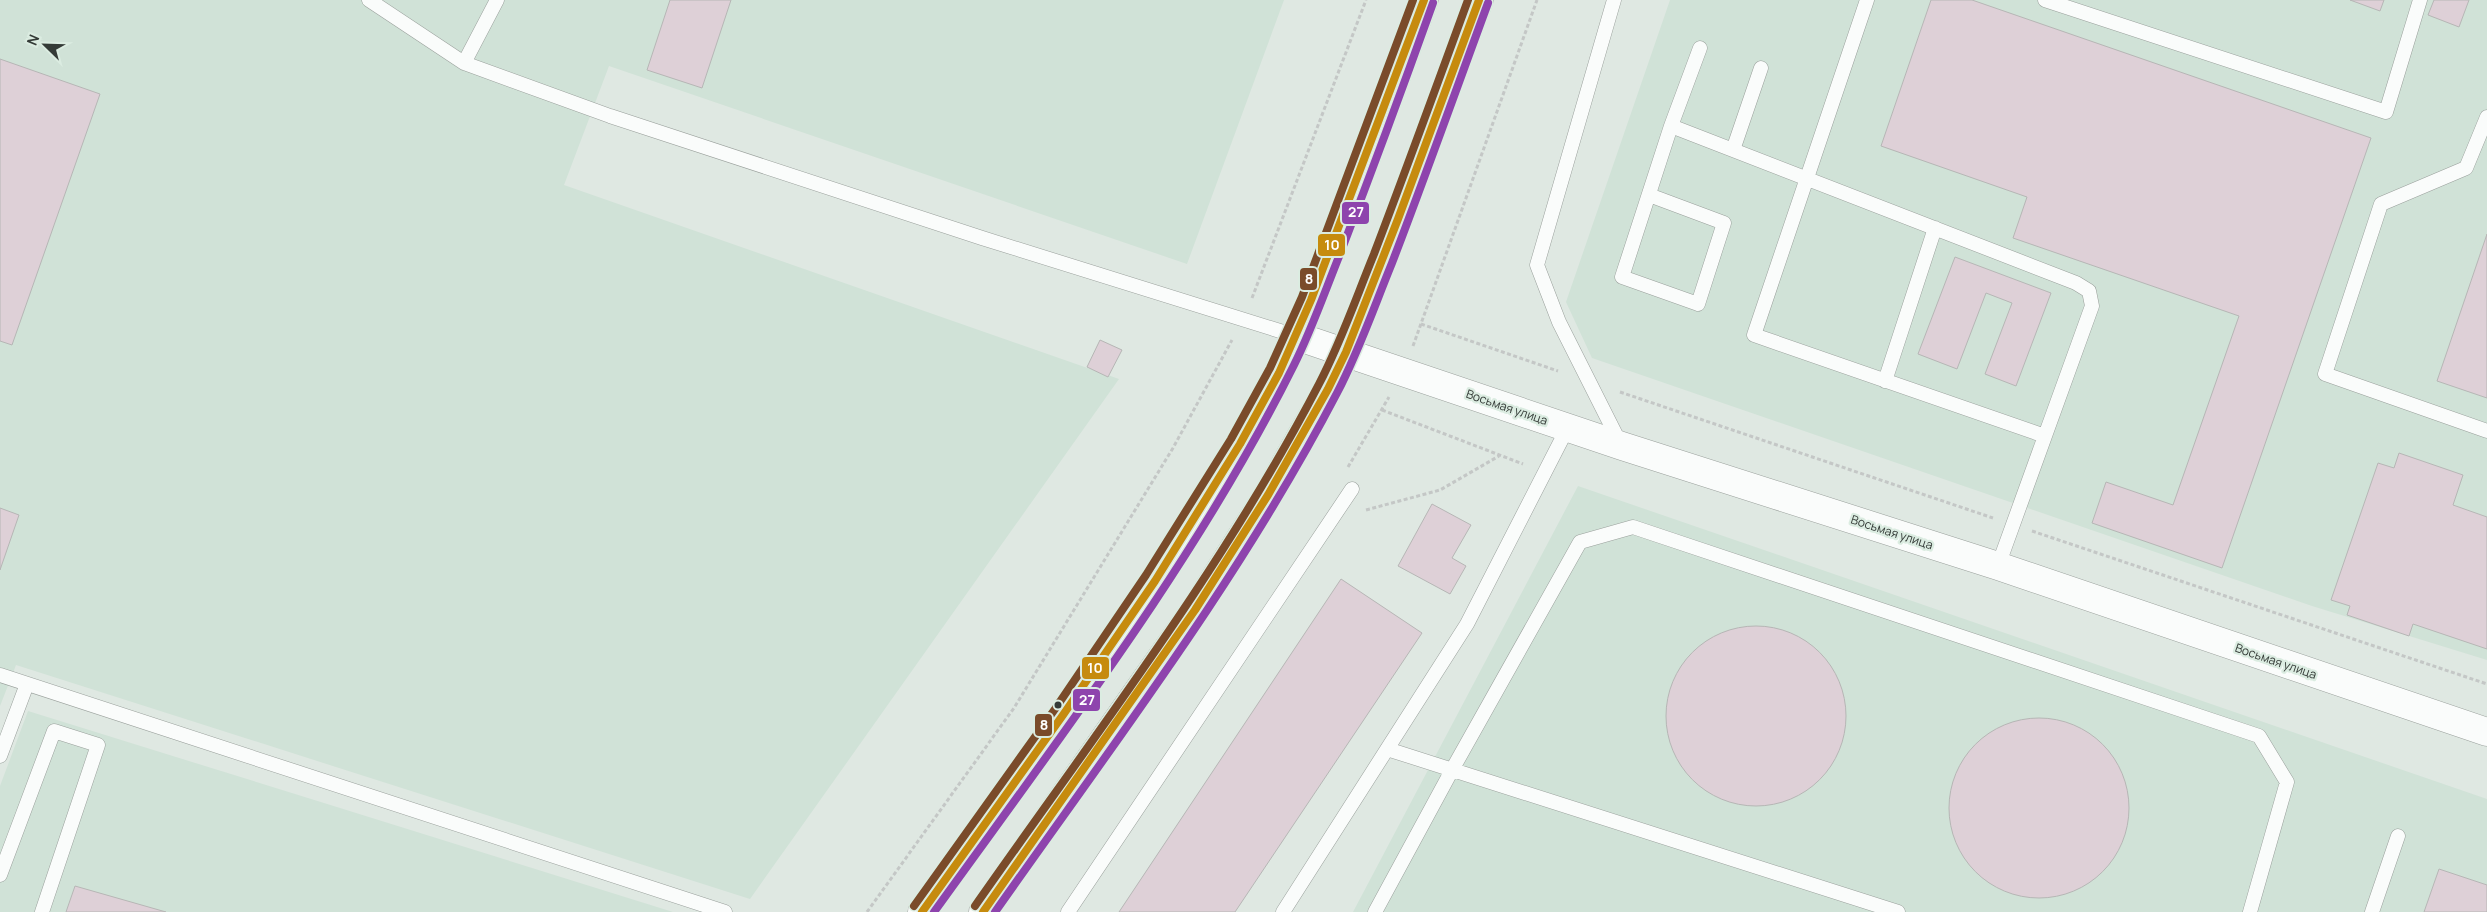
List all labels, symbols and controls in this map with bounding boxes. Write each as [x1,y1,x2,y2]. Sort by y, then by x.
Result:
north arrow [20,20,70,70]
text: N [22,31,43,48]
line badge: 27 [1341,201,1370,225]
text: 27 [1348,202,1364,221]
line badge: 10 [1317,233,1346,257]
text: 10 [1324,235,1340,254]
line badge: 8 [1299,267,1318,291]
text: 8 [1305,269,1313,288]
street label: Восьмая улица [1464,385,1550,429]
street label: Восьмая улица [1849,511,1935,553]
street label: Восьмая улица [2233,639,2319,683]
line badge: 10 [1081,656,1110,680]
text: 10 [1087,658,1103,677]
line badge: 27 [1072,688,1101,712]
text: 27 [1079,690,1095,709]
unlabelled marker [1053,700,1063,710]
line badge: 8 [1034,713,1053,737]
text: 8 [1040,715,1048,734]

